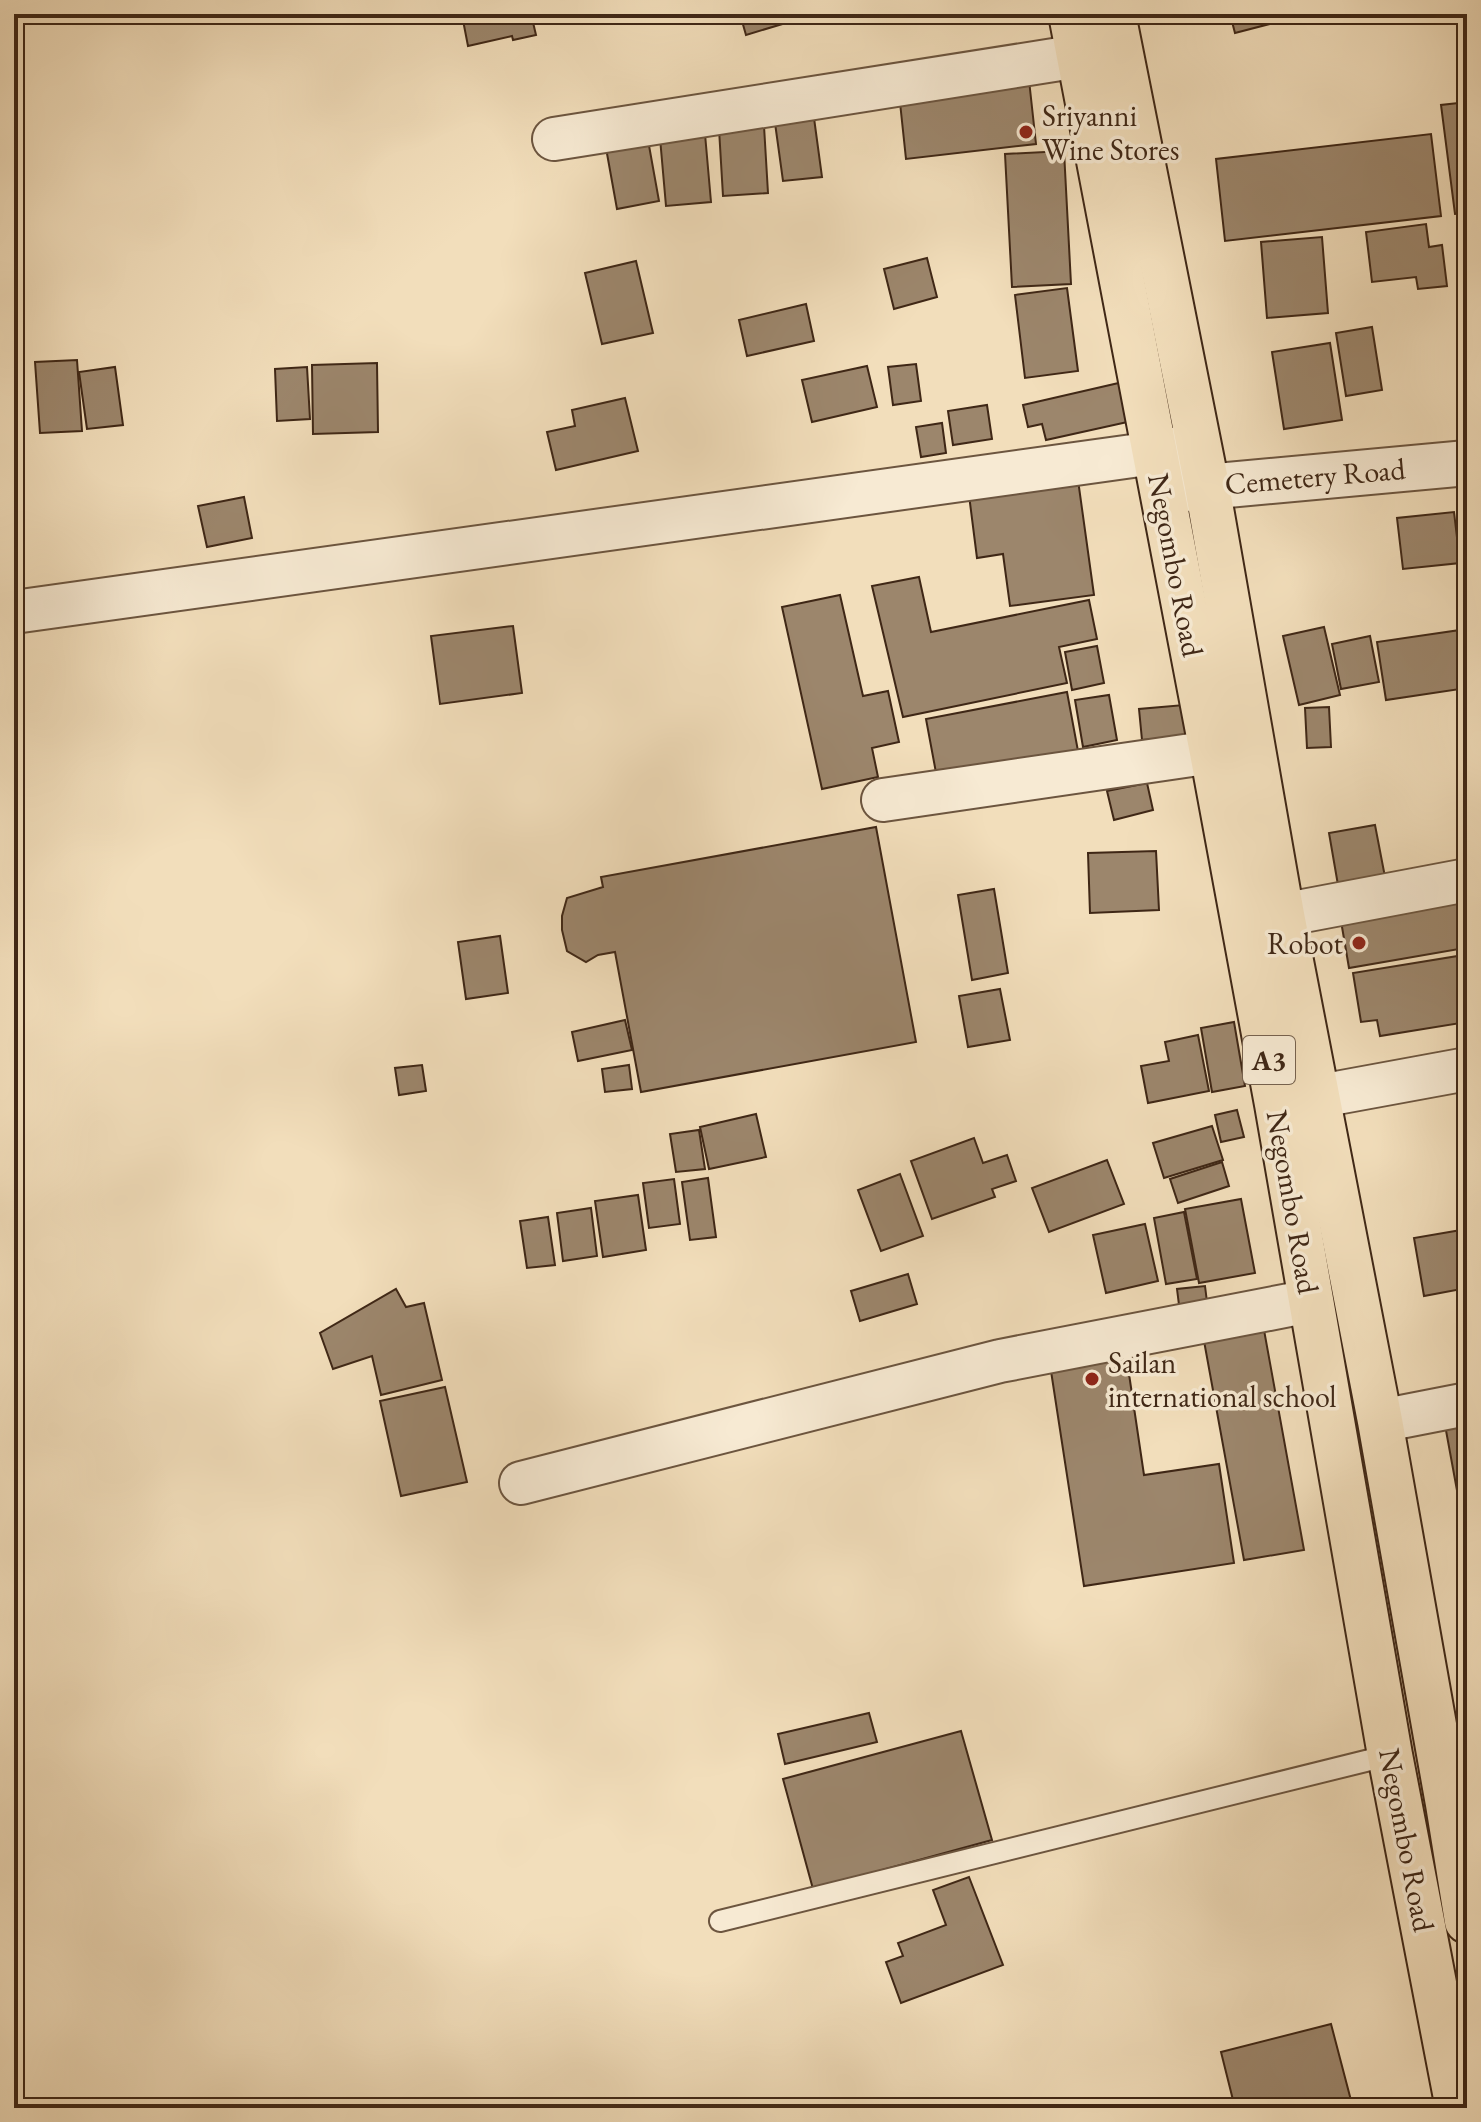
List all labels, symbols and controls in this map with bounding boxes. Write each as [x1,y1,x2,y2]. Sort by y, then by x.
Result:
place label: Sriyanni Wine Stores [1042,96,1179,169]
marker: Sriyanni Wine Stores [1017,123,1035,141]
street label: Cemetery Road [1223,449,1408,503]
street label: Negombo Road [1139,470,1213,661]
place label: Robot [1267,924,1344,963]
marker: Robot [1350,934,1368,952]
road number: A3 [1243,1036,1295,1084]
street label: Negombo Road [1258,1107,1328,1298]
place label: Sailan international school [1108,1343,1337,1416]
marker: Sailan international school [1083,1370,1101,1388]
street label: Negombo Road [1370,1745,1444,1936]

